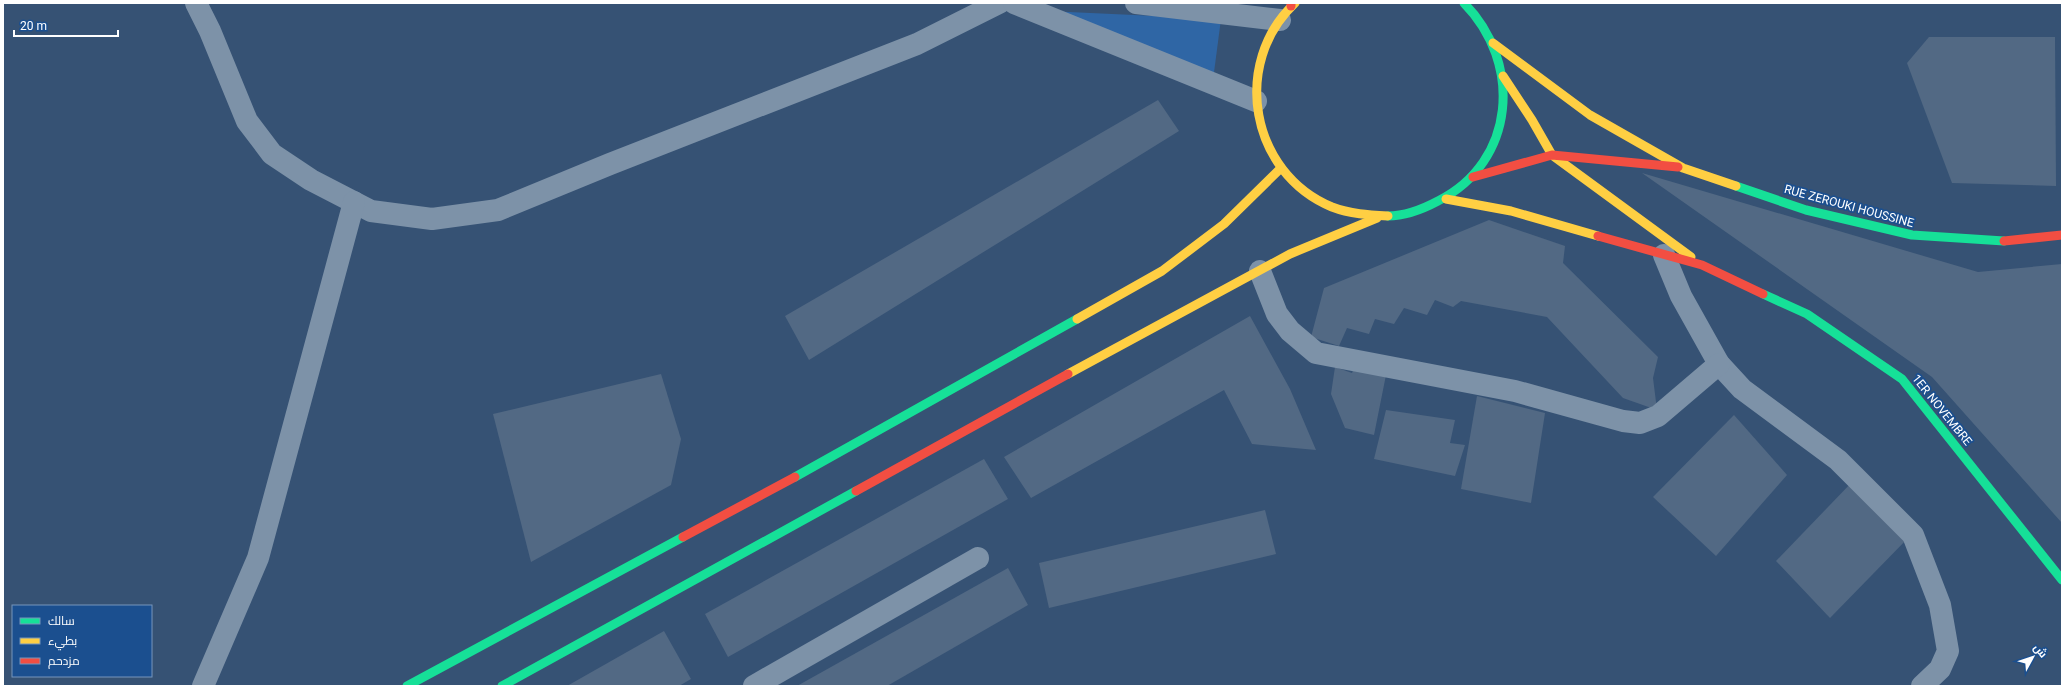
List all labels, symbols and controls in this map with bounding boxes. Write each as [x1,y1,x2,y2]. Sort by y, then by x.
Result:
scale bar [14,12,118,38]
text: 20 m [20,19,47,33]
street label: RUE ZEROUKI HOUSSINE [1783,182,1916,230]
street label: 1ER NOVEMBRE [1909,372,1975,448]
legend [12,605,152,677]
text: سالك [48,614,75,628]
text: بطيء [48,634,77,651]
north arrow [2013,637,2053,677]
text: ش [2031,641,2050,660]
text: مزدحم [48,654,80,669]

